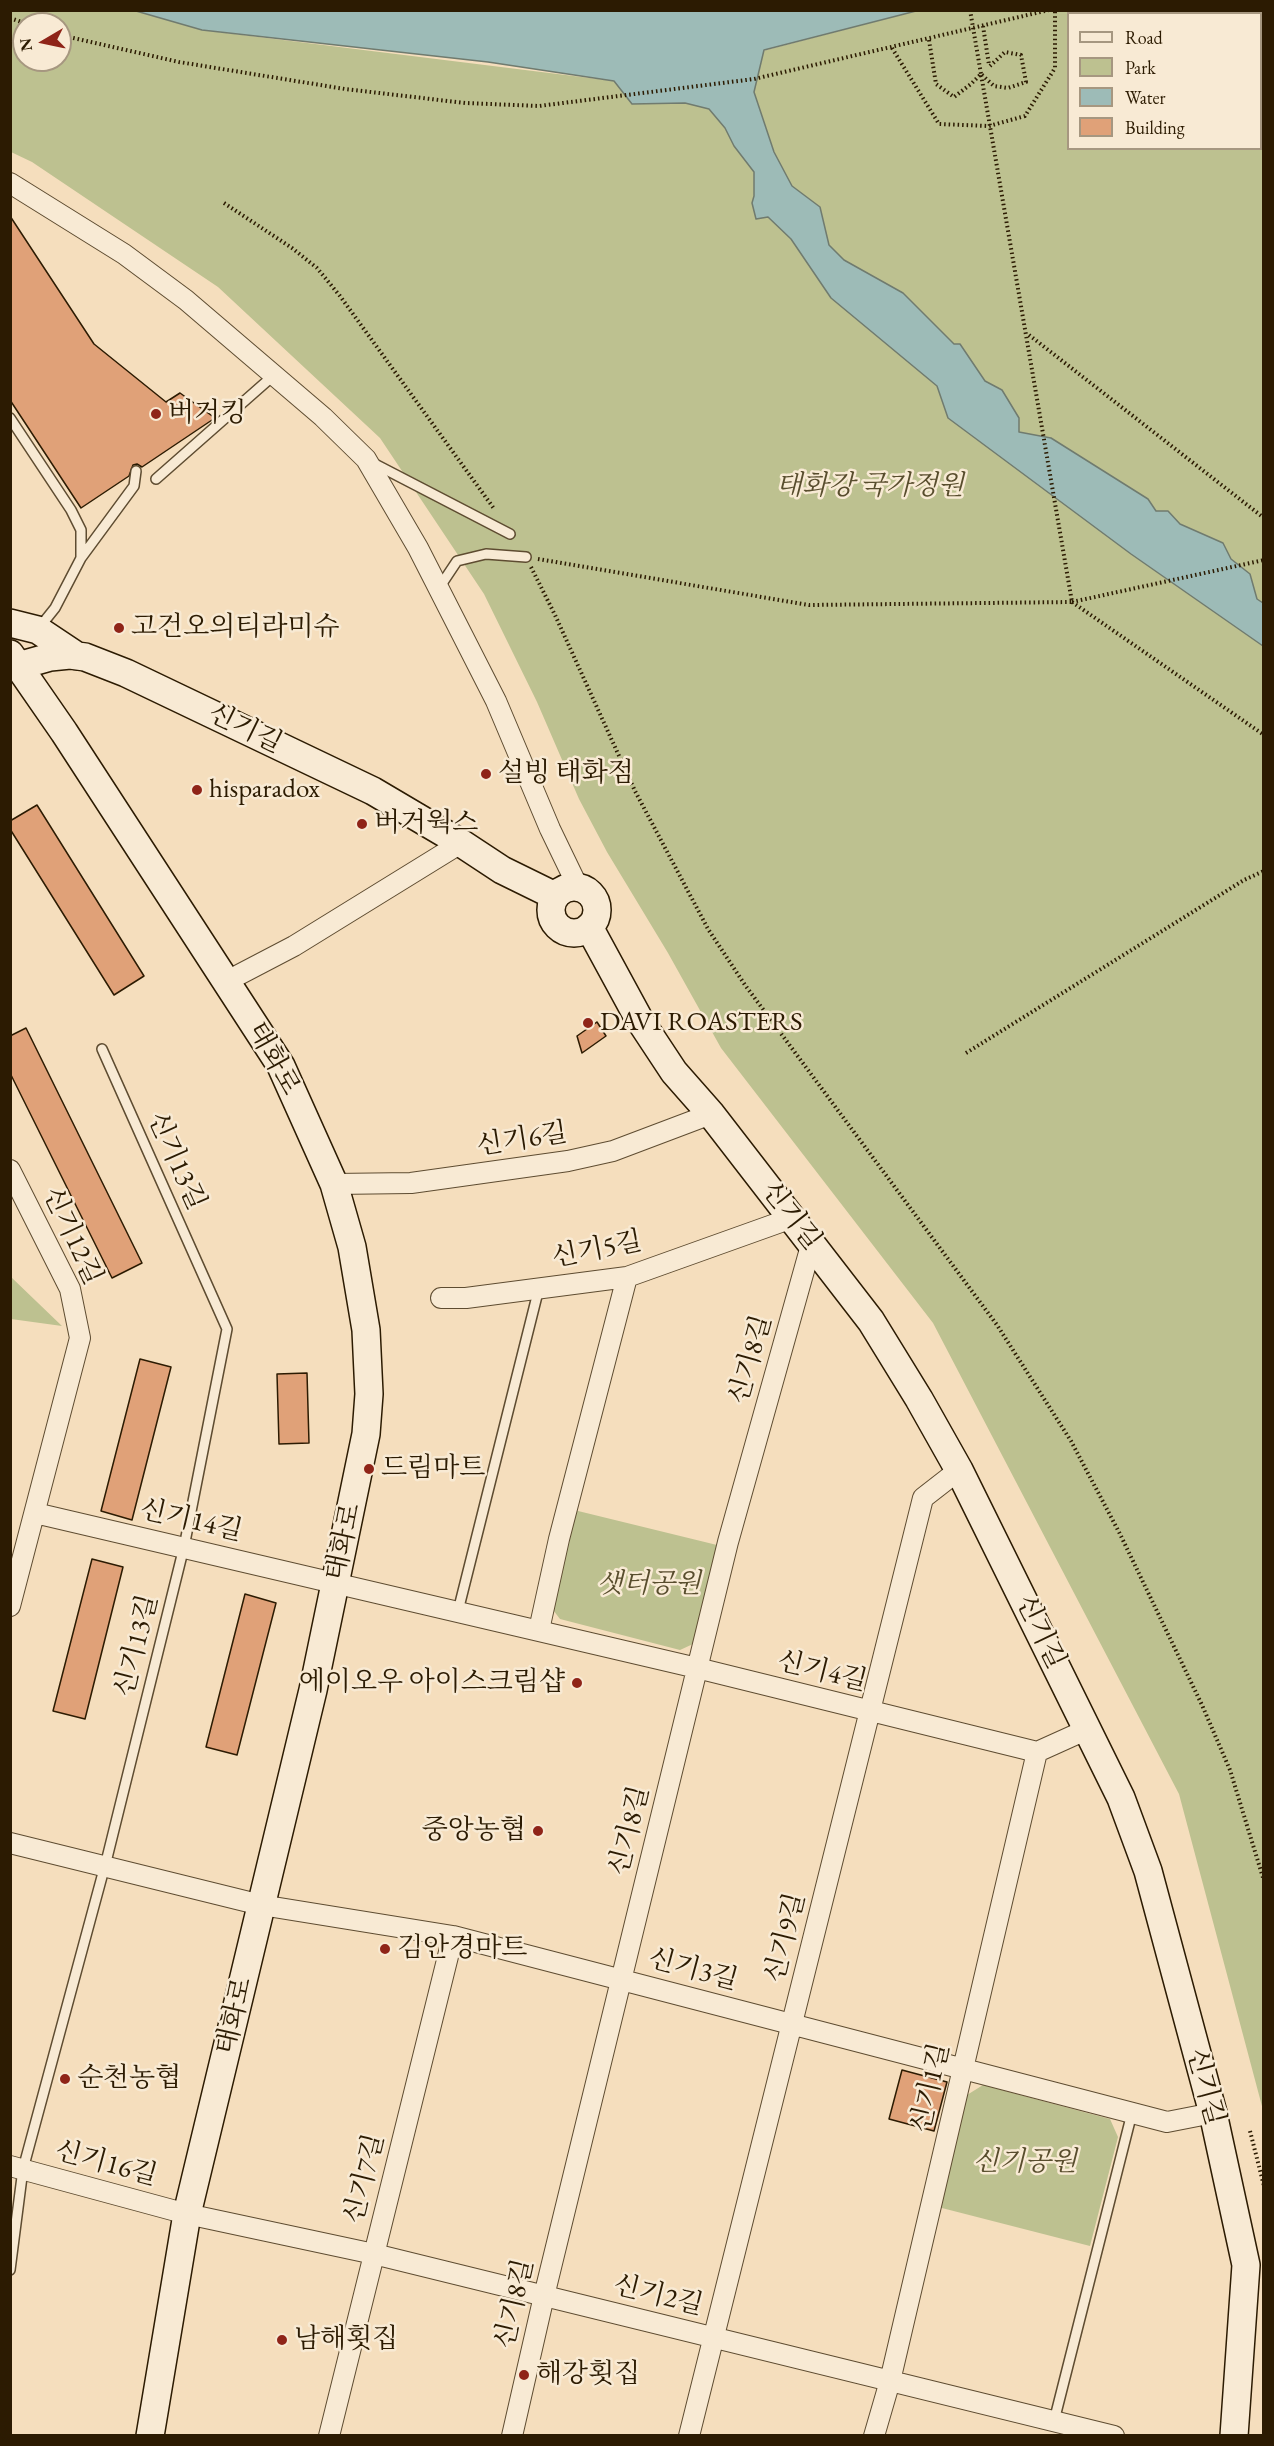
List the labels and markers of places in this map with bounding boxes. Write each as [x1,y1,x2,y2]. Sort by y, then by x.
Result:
place label: 버거킹 [168,398,246,430]
marker: 버거킹 [149,407,163,421]
place label: 고건오의티라미슈 [131,612,340,644]
marker: 고건오의티라미슈 [112,621,126,635]
place label: 설빙 태화점 [498,758,634,790]
marker: 설빙 태화점 [479,767,493,781]
place label: hisparadox [209,774,320,806]
marker: hisparadox [190,783,204,797]
place label: 버거웍스 [374,808,478,840]
marker: 버거웍스 [355,817,369,831]
place label: DAVI ROASTERS [600,1007,803,1039]
marker: DAVI ROASTERS [581,1016,595,1030]
place label: 드림마트 [381,1453,485,1485]
marker: 드림마트 [362,1462,376,1476]
place label: 에이오우 아이스크림샵 [299,1667,565,1699]
marker: 에이오우 아이스크림샵 [570,1676,584,1690]
place label: 중앙농협 [422,1815,526,1847]
marker: 중앙농협 [531,1824,545,1838]
place label: 김안경마트 [397,1933,527,1965]
marker: 김안경마트 [378,1942,392,1956]
place label: 순천농협 [77,2063,181,2095]
marker: 순천농협 [58,2072,72,2086]
place label: 남해횟집 [294,2324,398,2356]
marker: 남해횟집 [275,2333,289,2347]
place label: 해강횟집 [536,2359,640,2391]
marker: 해강횟집 [517,2368,531,2382]

